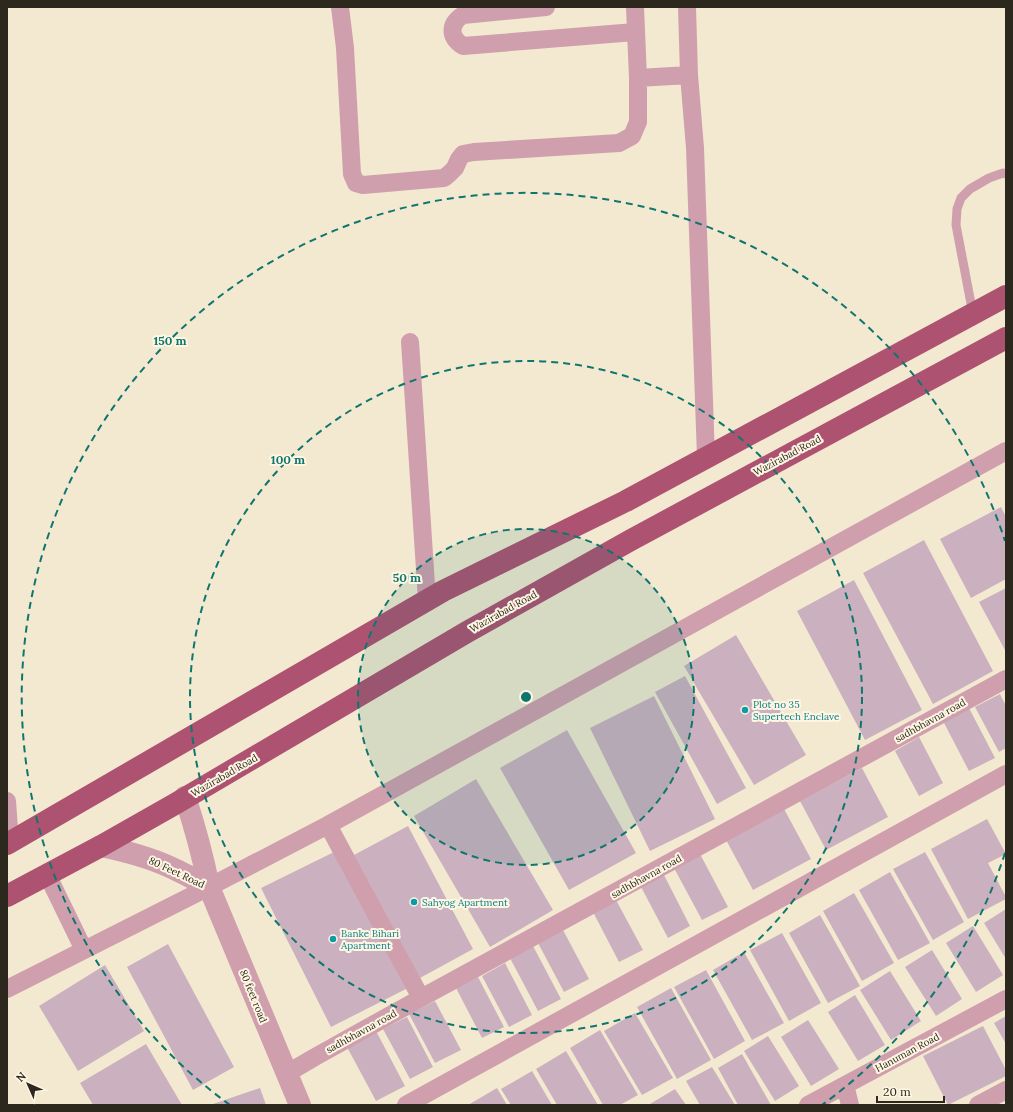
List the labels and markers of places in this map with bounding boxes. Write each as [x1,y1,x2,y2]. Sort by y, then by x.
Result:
centre of rings [519,690,533,704]
place label: Plot no 35 Supertech Enclave [753,698,840,723]
marker: Plot no 35 Supertech Enclave [740,705,750,715]
place label: Sahyog Apartment [422,896,508,909]
marker: Sahyog Apartment [409,897,419,907]
place label: Banke Bihari Apartment [340,927,399,952]
marker: Banke Bihari Apartment [328,934,338,944]

